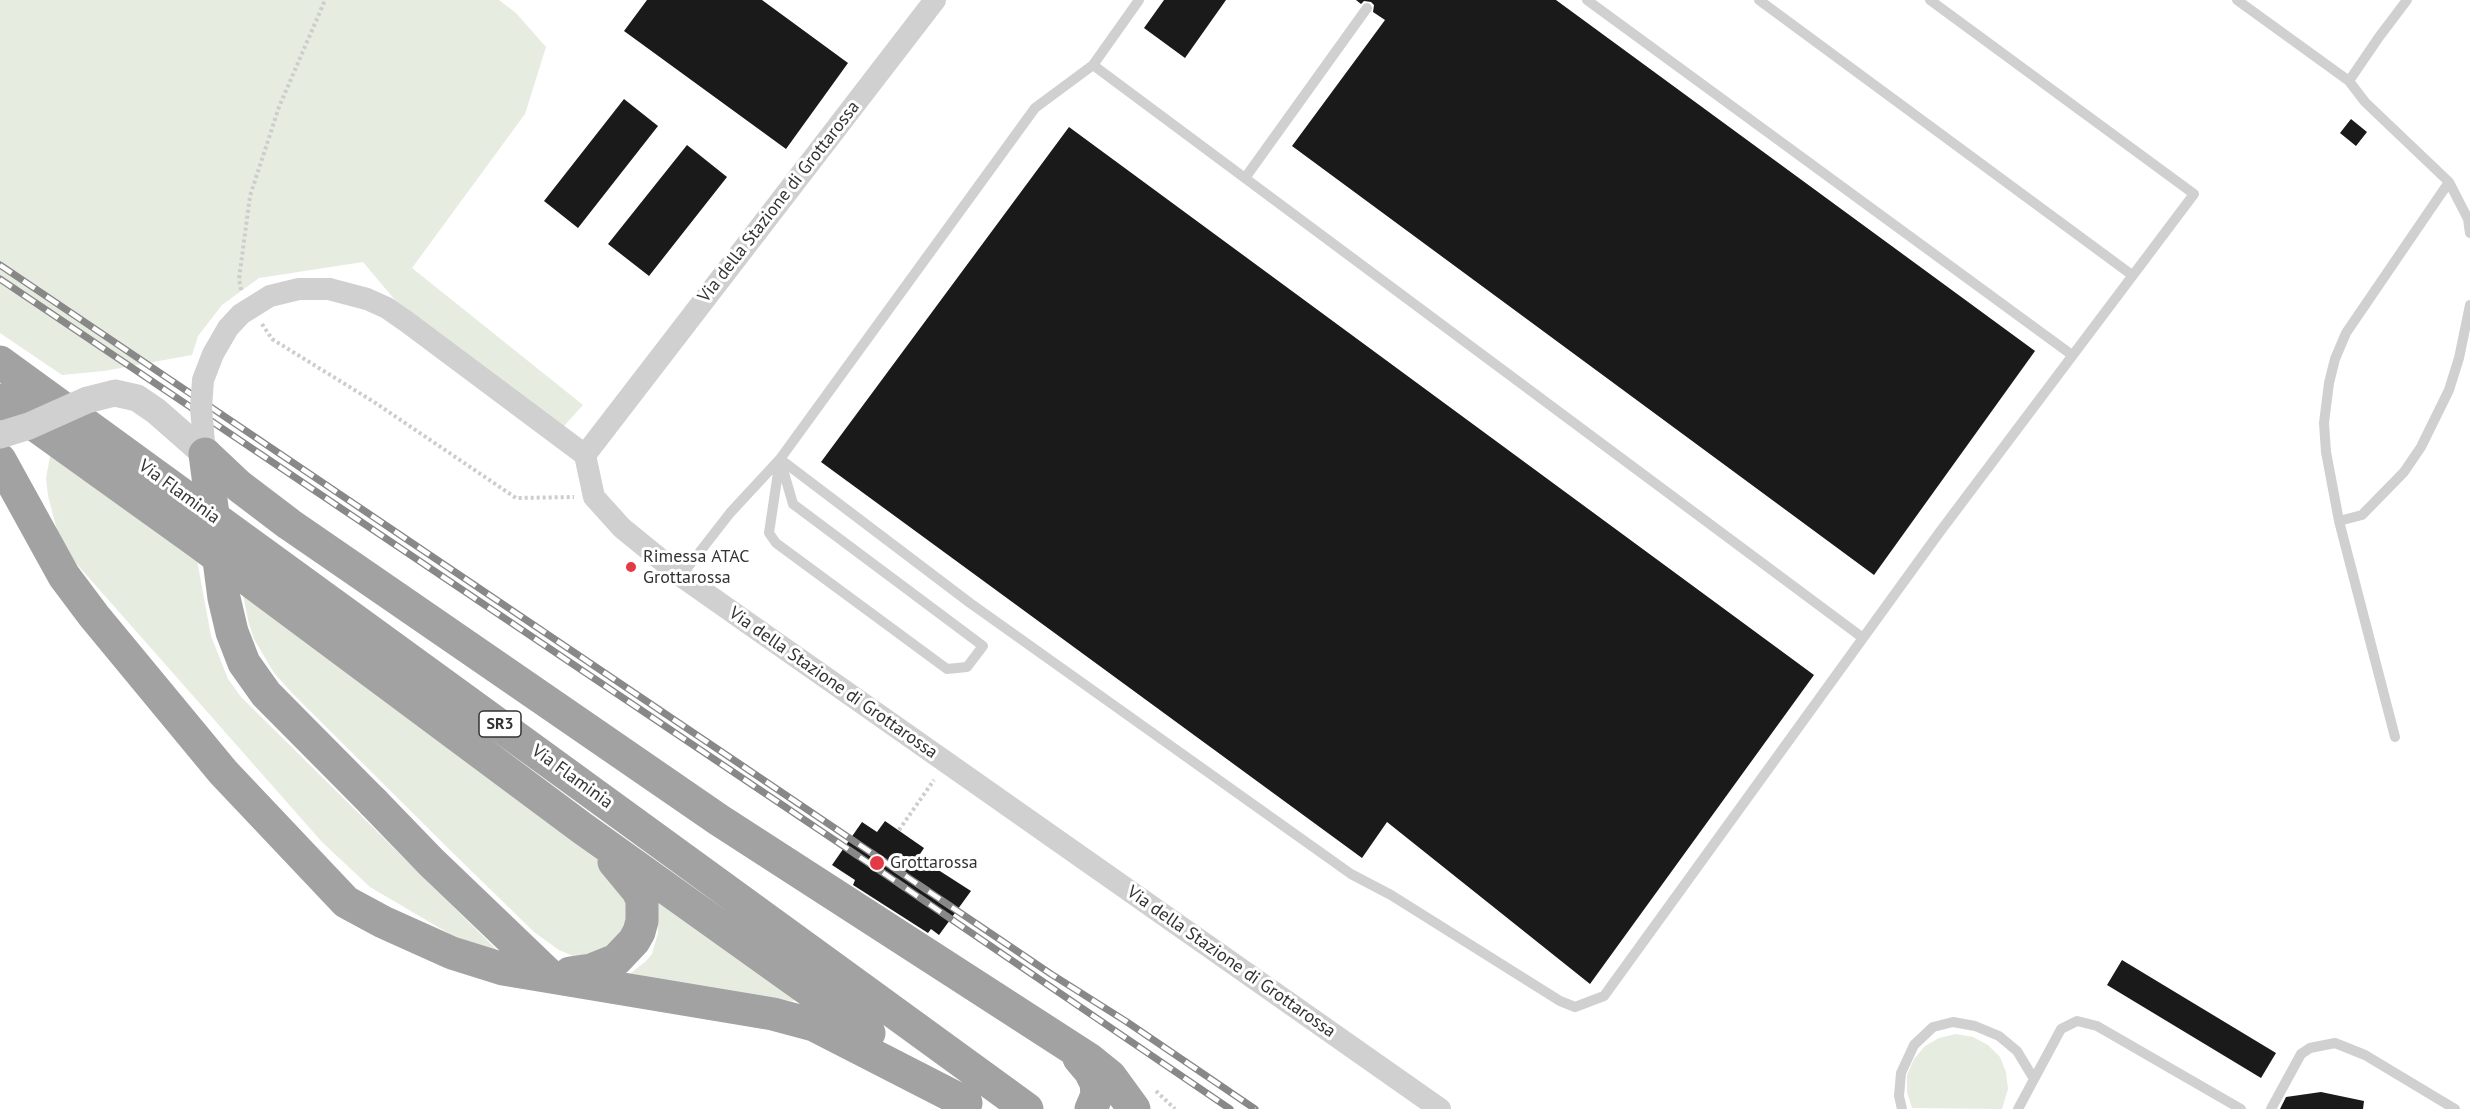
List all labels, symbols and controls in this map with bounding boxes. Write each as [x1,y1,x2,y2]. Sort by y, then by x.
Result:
street label: Via della Stazione di Grottarossa [694,97,864,307]
street label: Via Flaminia [134,455,224,529]
place label: Rimessa ATAC Grottarossa [643,546,750,588]
marker: Rimessa ATAC Grottarossa [624,560,638,574]
street label: Via della Stazione di Grottarossa [724,603,942,763]
road number: SR3 [479,711,521,737]
street label: Via Flaminia [527,740,617,814]
place label: Grottarossa [890,852,978,874]
marker: Grottarossa [868,854,886,872]
street label: Via della Stazione di Grottarossa [1122,882,1340,1042]

